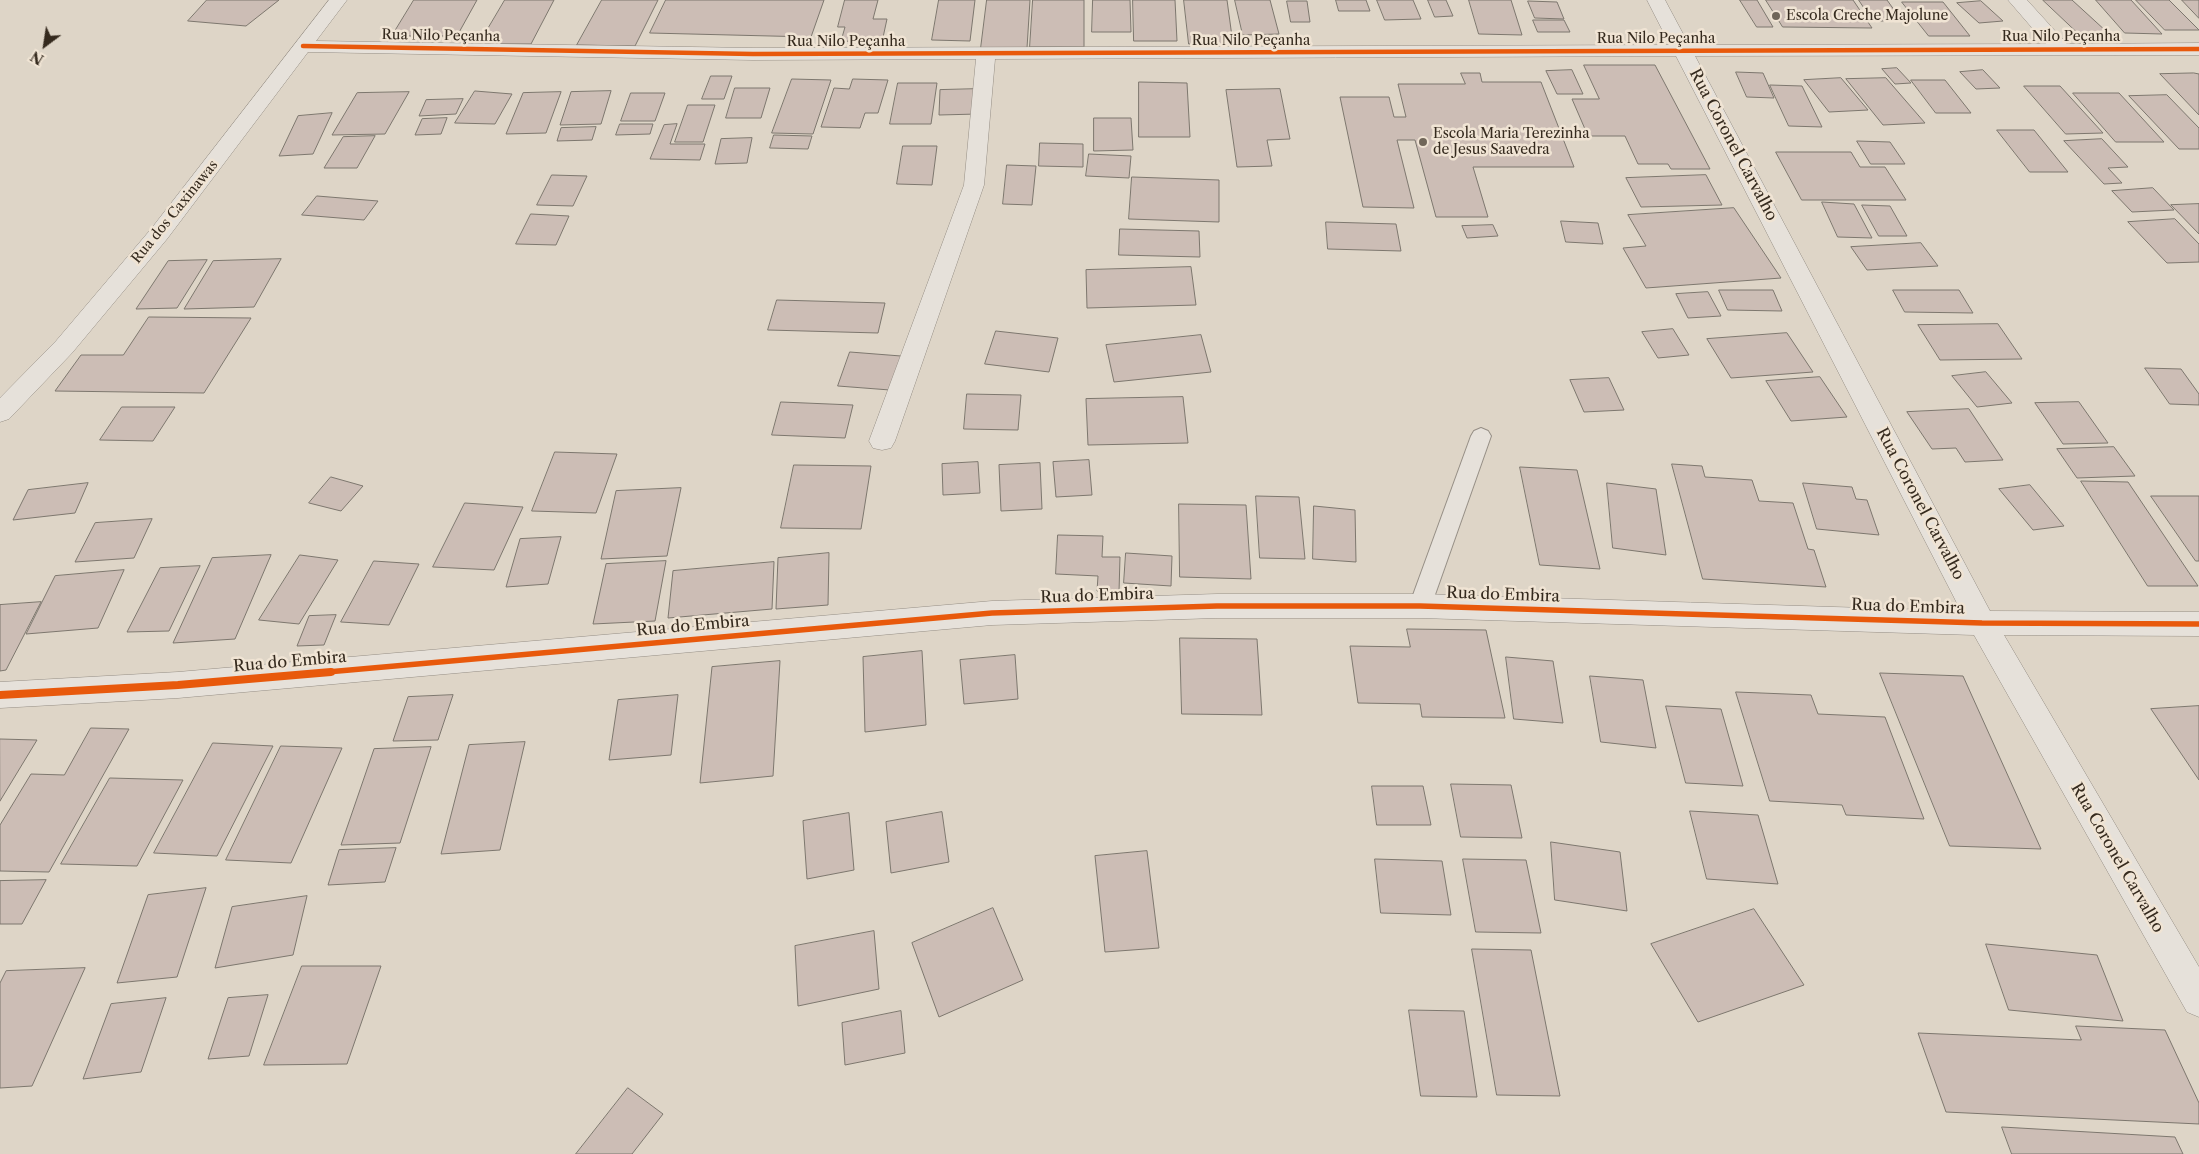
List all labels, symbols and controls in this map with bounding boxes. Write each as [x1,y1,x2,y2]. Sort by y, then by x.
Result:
place label: Escola Creche Majolune [1786,8,1948,24]
marker: Escola Creche Majolune [1770,10,1782,22]
north arrow [20,20,70,70]
street label: Rua Nilo Peçanha [382,27,500,45]
street label: Rua Nilo Peçanha [2002,29,2120,45]
street label: Rua Nilo Peçanha [1597,31,1715,47]
street label: Rua Nilo Peçanha [1192,33,1310,49]
street label: Rua Nilo Peçanha [787,34,905,50]
text: N [27,47,47,69]
street label: Rua Coronel Carvalho [1685,66,1781,224]
place label: Escola Maria Terezinha de Jesus Saavedra [1433,126,1590,158]
marker: Escola Maria Terezinha de Jesus Saavedra [1417,136,1429,148]
street label: Rua dos Caxinawas [128,157,222,267]
street label: Rua Coronel Carvalho [1872,425,1968,583]
street label: Rua do Embira [1446,583,1560,607]
street label: Rua do Embira [1040,584,1154,608]
street label: Rua do Embira [1851,595,1965,619]
street label: Rua do Embira [636,611,750,641]
street label: Rua do Embira [233,647,347,677]
street label: Rua Coronel Carvalho [2066,780,2168,936]

